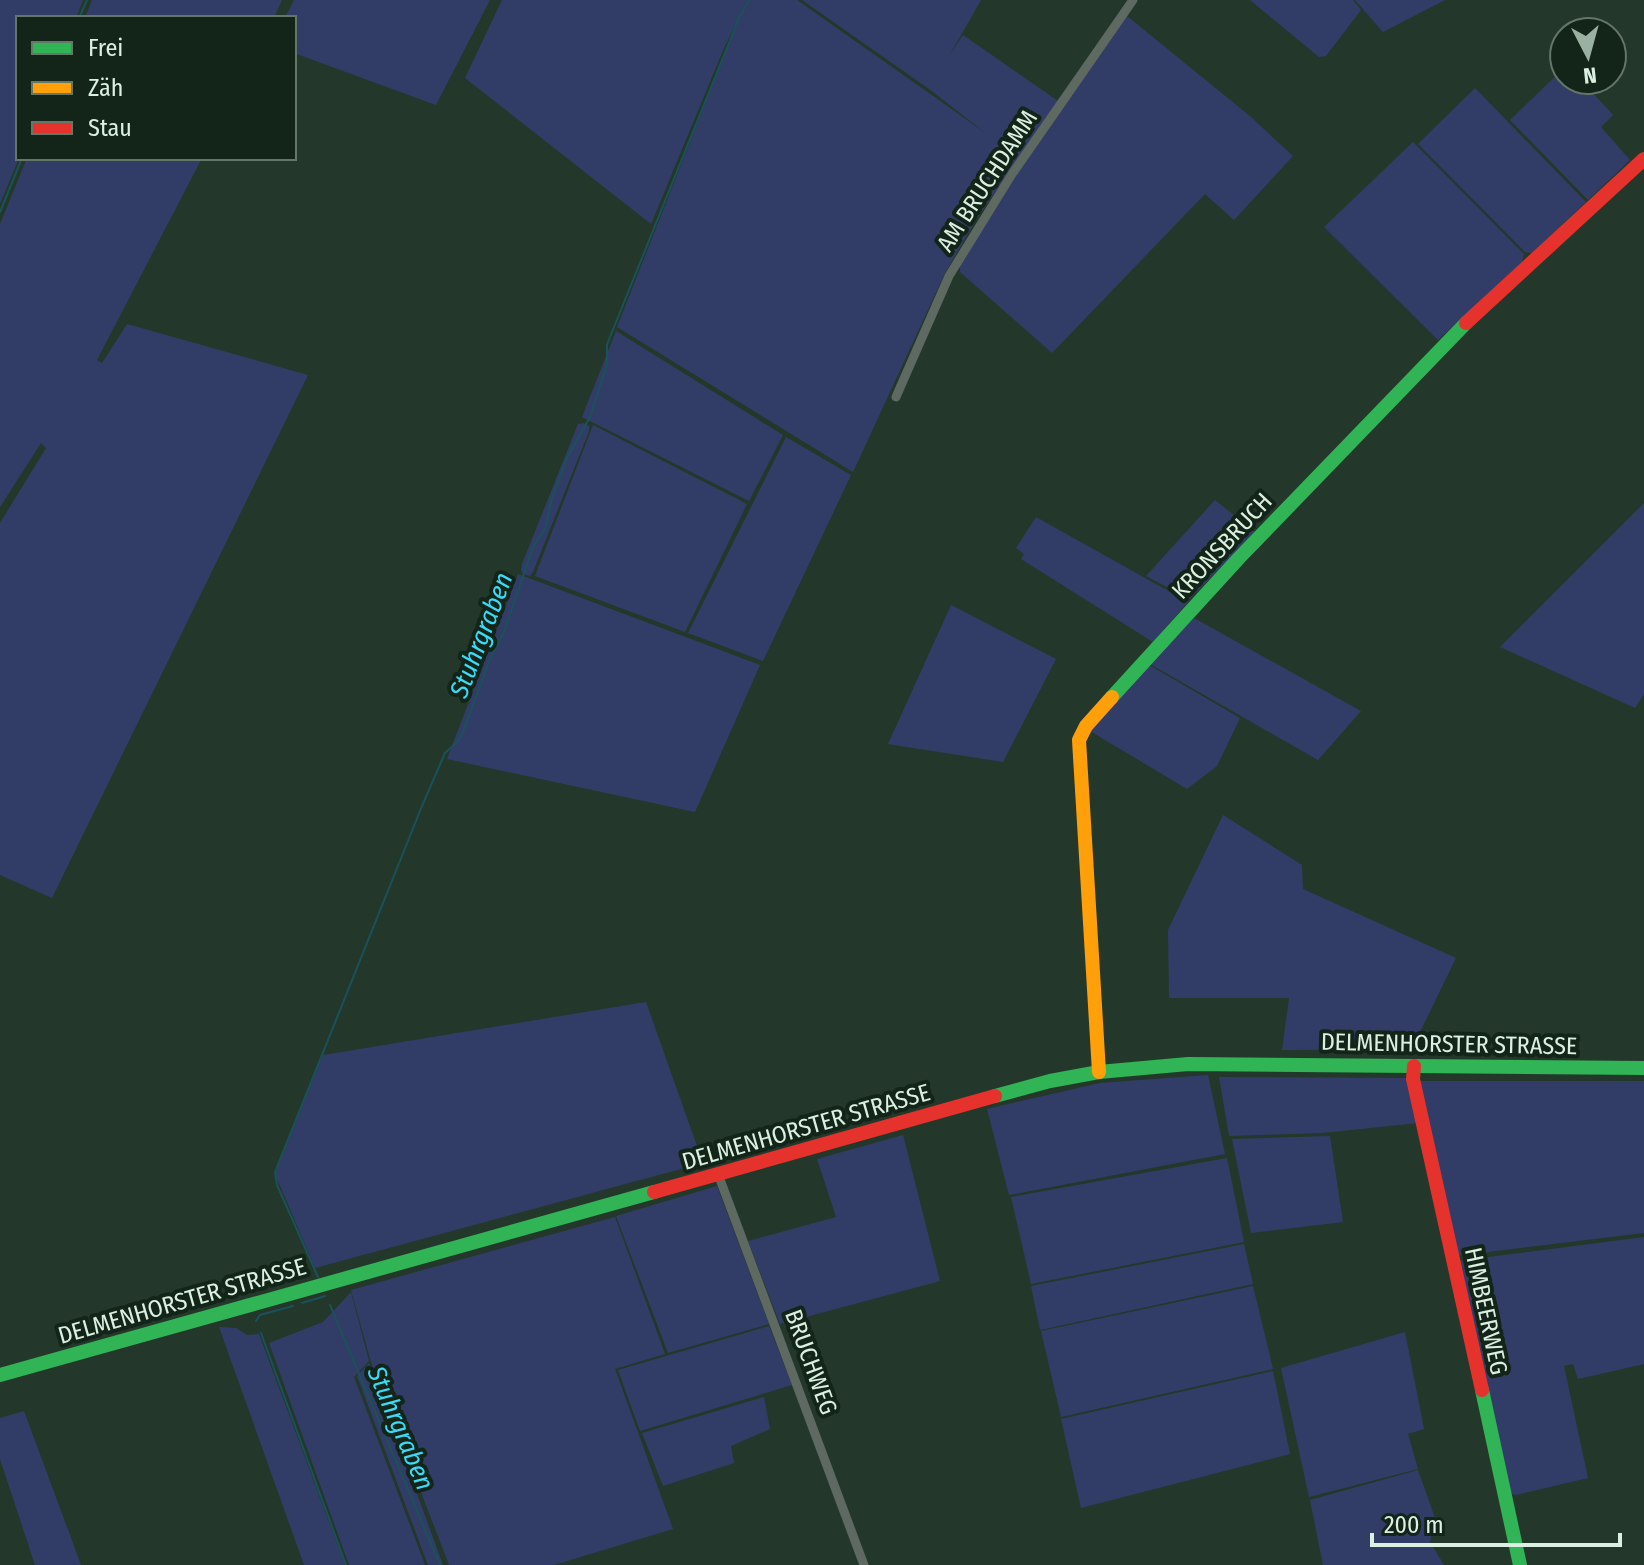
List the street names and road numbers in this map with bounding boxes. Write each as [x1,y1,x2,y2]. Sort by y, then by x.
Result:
street label: AM BRUCHDAMM [931,105,1043,257]
street label: KRONSBRUCH [1166,487,1278,605]
street label: DELMENHORSTER STRASSE [1321,1028,1577,1060]
street label: DELMENHORSTER STRASSE [679,1078,933,1176]
street label: HIMBEERWEG [1459,1245,1513,1377]
street label: DELMENHORSTER STRASSE [55,1252,309,1350]
street label: BRUCHWEG [779,1306,843,1418]

